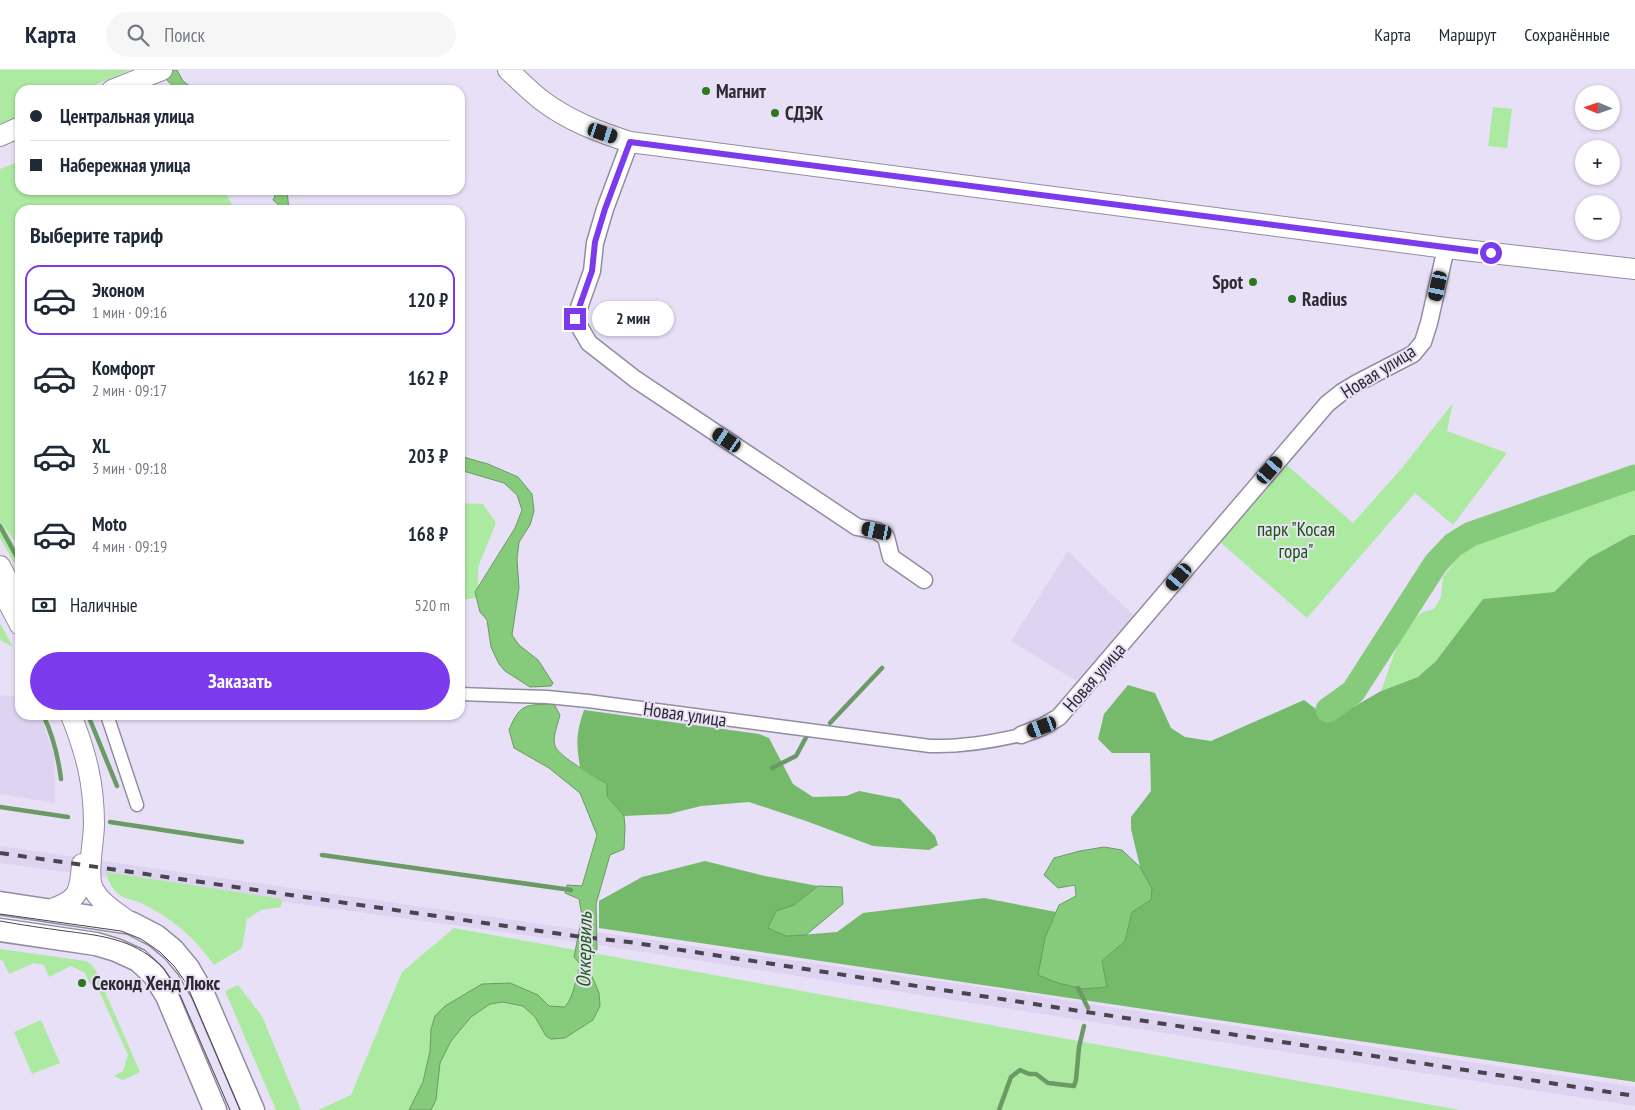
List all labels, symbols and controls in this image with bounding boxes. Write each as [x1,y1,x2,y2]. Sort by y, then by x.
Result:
search box [106,12,456,57]
text: Карта [25,19,76,50]
icon: search [124,21,152,49]
text: Поиск [164,23,205,47]
text: Карта [1374,23,1411,46]
text: Маршрут [1439,23,1496,46]
text: Сохранённые [1524,23,1610,46]
place label: Магнит [716,79,766,103]
marker: Магнит [700,85,712,97]
north arrow [1575,85,1620,130]
map controls [1575,85,1620,240]
place label: СДЭК [785,101,824,125]
text: Центральная улица [60,104,194,128]
marker: СДЭК [769,107,781,119]
car [586,121,619,145]
button: + [1575,140,1620,185]
text: Набережная улица [60,153,191,177]
button: − [1575,195,1620,240]
text: Выберите тариф [30,221,163,249]
route start [1480,242,1502,264]
place label: Spot [1212,270,1243,294]
car [1427,270,1448,302]
marker: Spot [1247,276,1259,288]
icon: car [32,278,77,323]
text: Эконом [92,278,145,302]
place label: Radius [1302,287,1348,311]
text: 120 ₽ [408,288,448,312]
marker: Radius [1286,293,1298,305]
text: 1 мин · 09:16 [92,302,167,322]
callout: 2 мин [592,302,675,336]
route end [564,308,586,330]
text: 2 мин [616,308,650,328]
street label: Новая улица [1336,339,1420,403]
icon: car [32,356,77,401]
text: Комфорт [92,356,155,380]
text: 162 ₽ [408,366,448,390]
text: 2 мин · 09:17 [92,380,167,400]
car [710,425,743,455]
icon: car [32,434,77,479]
text: XL [92,434,110,458]
text: 203 ₽ [408,444,448,468]
car [1254,454,1285,486]
text: 3 мин · 09:18 [92,458,167,478]
icon: car [32,512,77,557]
text: Moto [92,512,127,536]
park label: парк "Косая гора" [1257,517,1335,563]
car [860,521,893,541]
text: 168 ₽ [408,522,448,546]
text: 4 мин · 09:19 [92,536,167,556]
car [1163,561,1194,593]
icon: cash [30,591,58,619]
text: Наличные [70,593,138,617]
text: 520 m [415,595,450,615]
street label: Новая улица [1057,637,1131,717]
button: Заказать [30,652,450,710]
street label: Новая улица [642,696,728,732]
car [1025,715,1058,739]
water label: Оккервиль [570,910,598,988]
place label: Секонд Хенд Люкс [92,971,221,995]
marker: Секонд Хенд Люкс [76,977,88,989]

